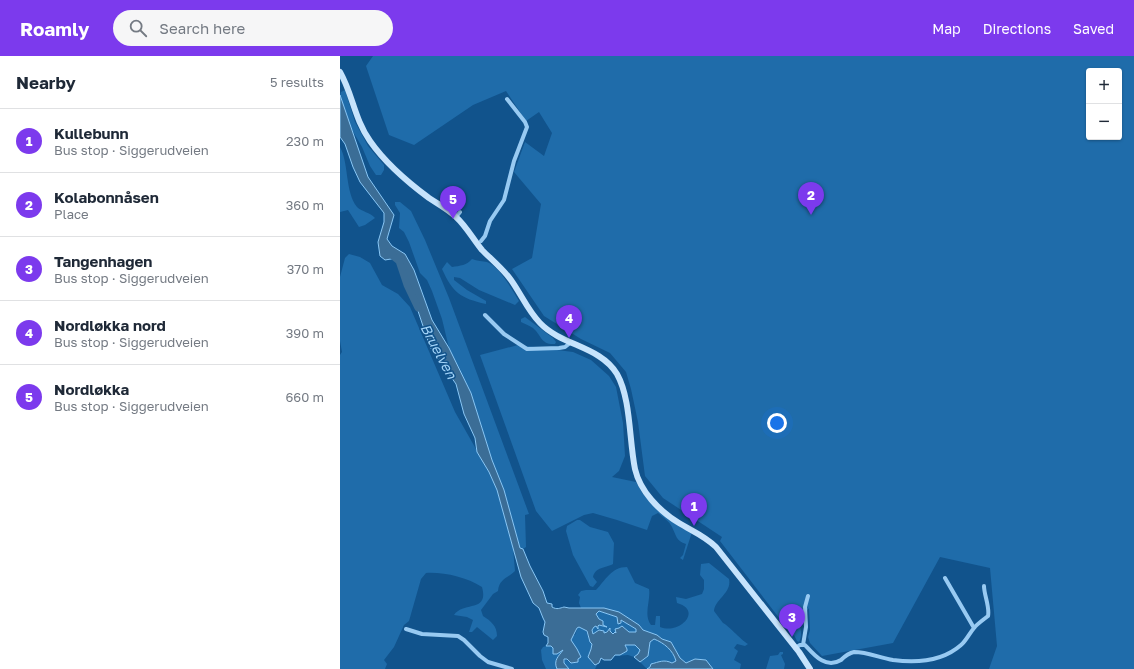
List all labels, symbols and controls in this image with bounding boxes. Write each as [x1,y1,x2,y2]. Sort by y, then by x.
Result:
search box [113,10,393,46]
text: Roamly [20,17,89,40]
icon: search [127,17,149,39]
text: Search here [159,19,245,37]
text: Map [932,20,961,37]
text: Directions [983,20,1051,37]
text: Saved [1073,20,1114,37]
map controls [1086,68,1122,140]
button: + [1086,68,1122,104]
text: Nearby [16,72,76,93]
text: 5 results [270,74,324,90]
button: − [1086,104,1122,140]
text: Kullebunn [54,124,129,142]
text: 1 [26,133,32,149]
text: 230 m [286,133,324,149]
text: Bus stop · Siggerudveien [54,142,209,158]
pin: 2 [798,182,824,215]
pin: 5 [440,186,466,219]
text: Kolabonnåsen [54,188,159,206]
text: 2 [25,197,33,213]
text: 360 m [286,197,324,213]
text: Place [54,206,89,222]
text: Tangenhagen [54,252,152,270]
text: 3 [25,261,33,277]
text: 370 m [287,261,324,277]
text: Bus stop · Siggerudveien [54,270,209,286]
pin: 4 [556,305,582,338]
text: Nordløkka nord [54,316,166,334]
water label: Bruelven [417,321,461,383]
text: 4 [25,325,33,341]
text: 390 m [286,325,324,341]
text: Bus stop · Siggerudveien [54,334,209,350]
text: Nordløkka [54,380,129,398]
text: 5 [25,389,33,405]
text: 660 m [285,389,324,405]
text: Bus stop · Siggerudveien [54,398,209,414]
your location [767,413,787,433]
pin: 1 [681,493,707,526]
pin: 3 [779,604,805,637]

